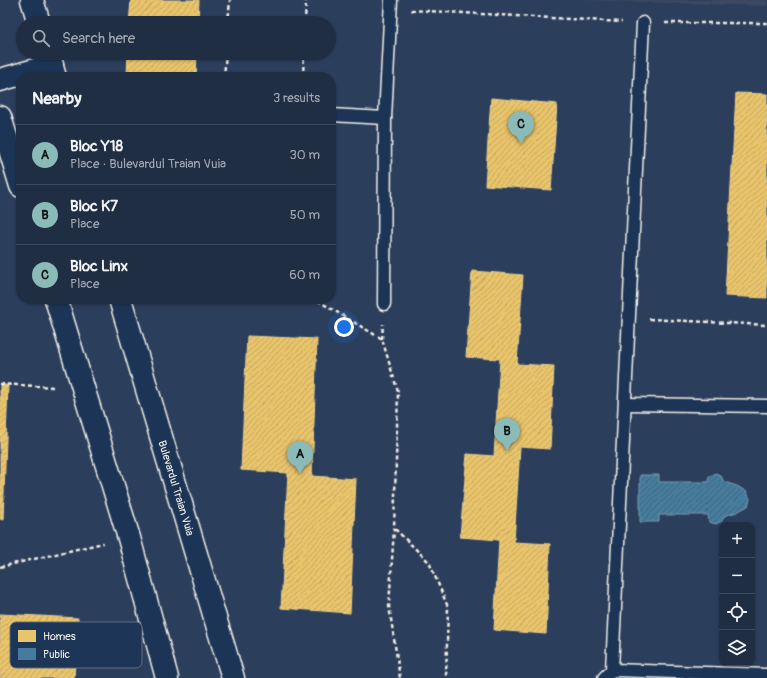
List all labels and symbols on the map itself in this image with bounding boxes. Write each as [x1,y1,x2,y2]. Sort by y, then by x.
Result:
pin: C [508,111,534,144]
your location [334,317,354,337]
pin: B [494,418,520,451]
street label: Bulevardul Traian Vuia [155,439,197,537]
pin: A [287,441,313,474]
legend [10,622,142,668]
text: Homes [43,630,76,643]
text: Public [43,648,71,661]

